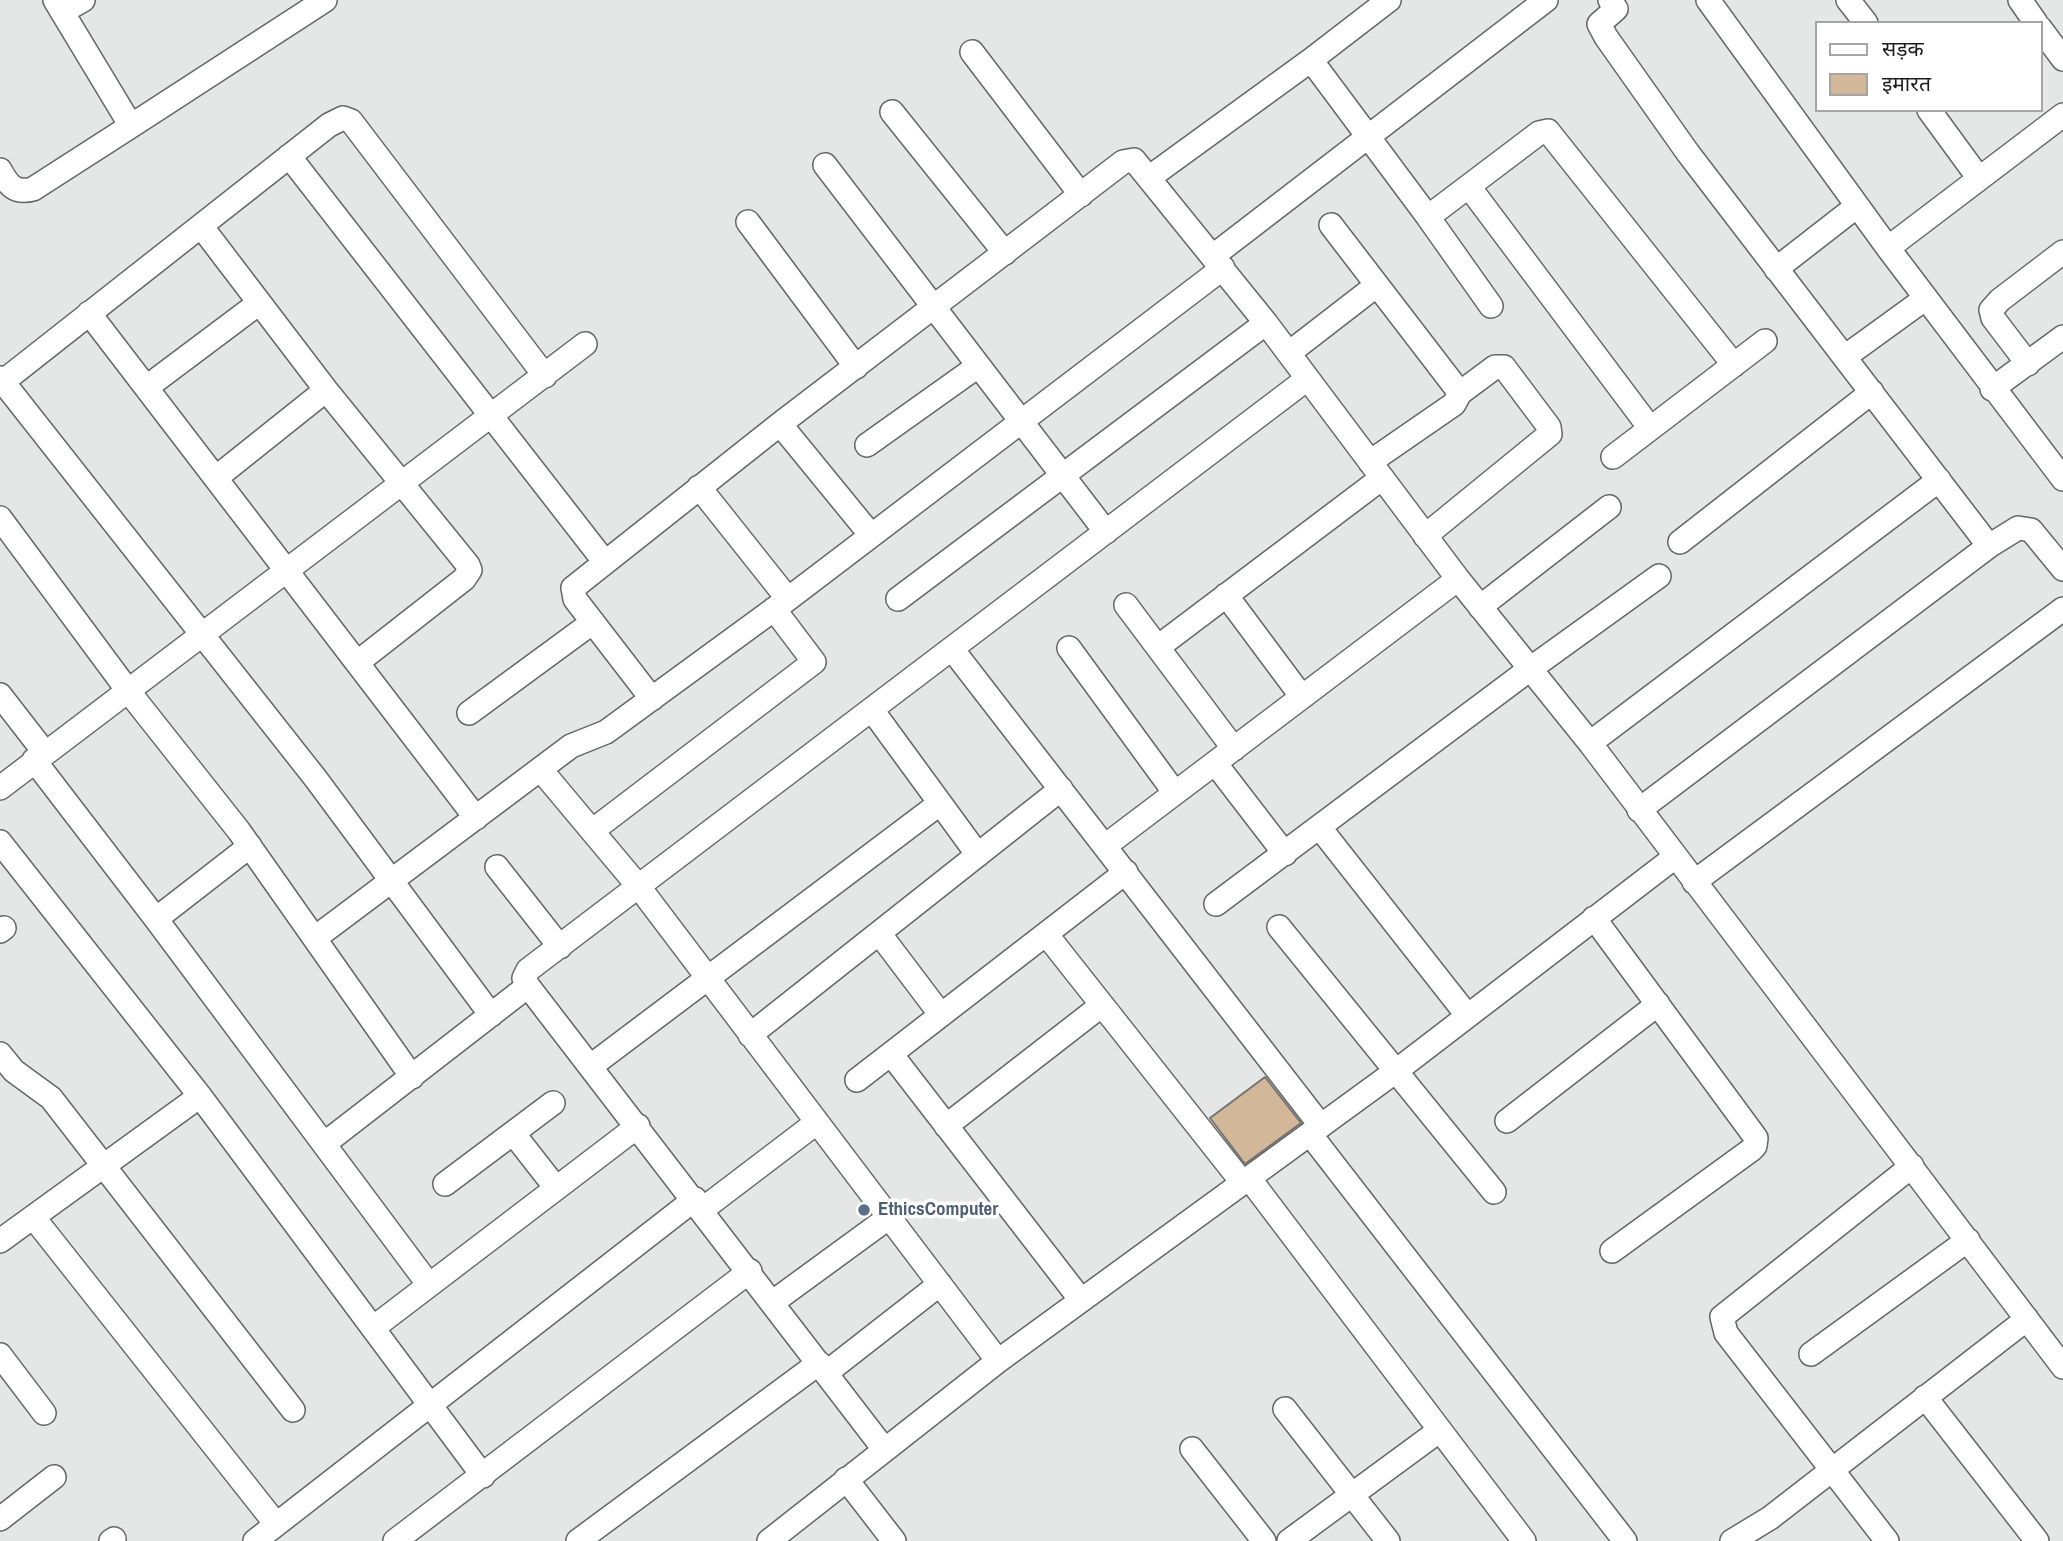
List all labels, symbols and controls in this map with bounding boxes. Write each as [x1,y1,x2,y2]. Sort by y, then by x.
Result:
legend [1814,21,2042,112]
text: सड़क [1882,34,1924,63]
text: इमारत [1882,69,1931,98]
place label: EthicsComputer [878,1199,998,1221]
marker: EthicsComputer [856,1202,872,1218]

